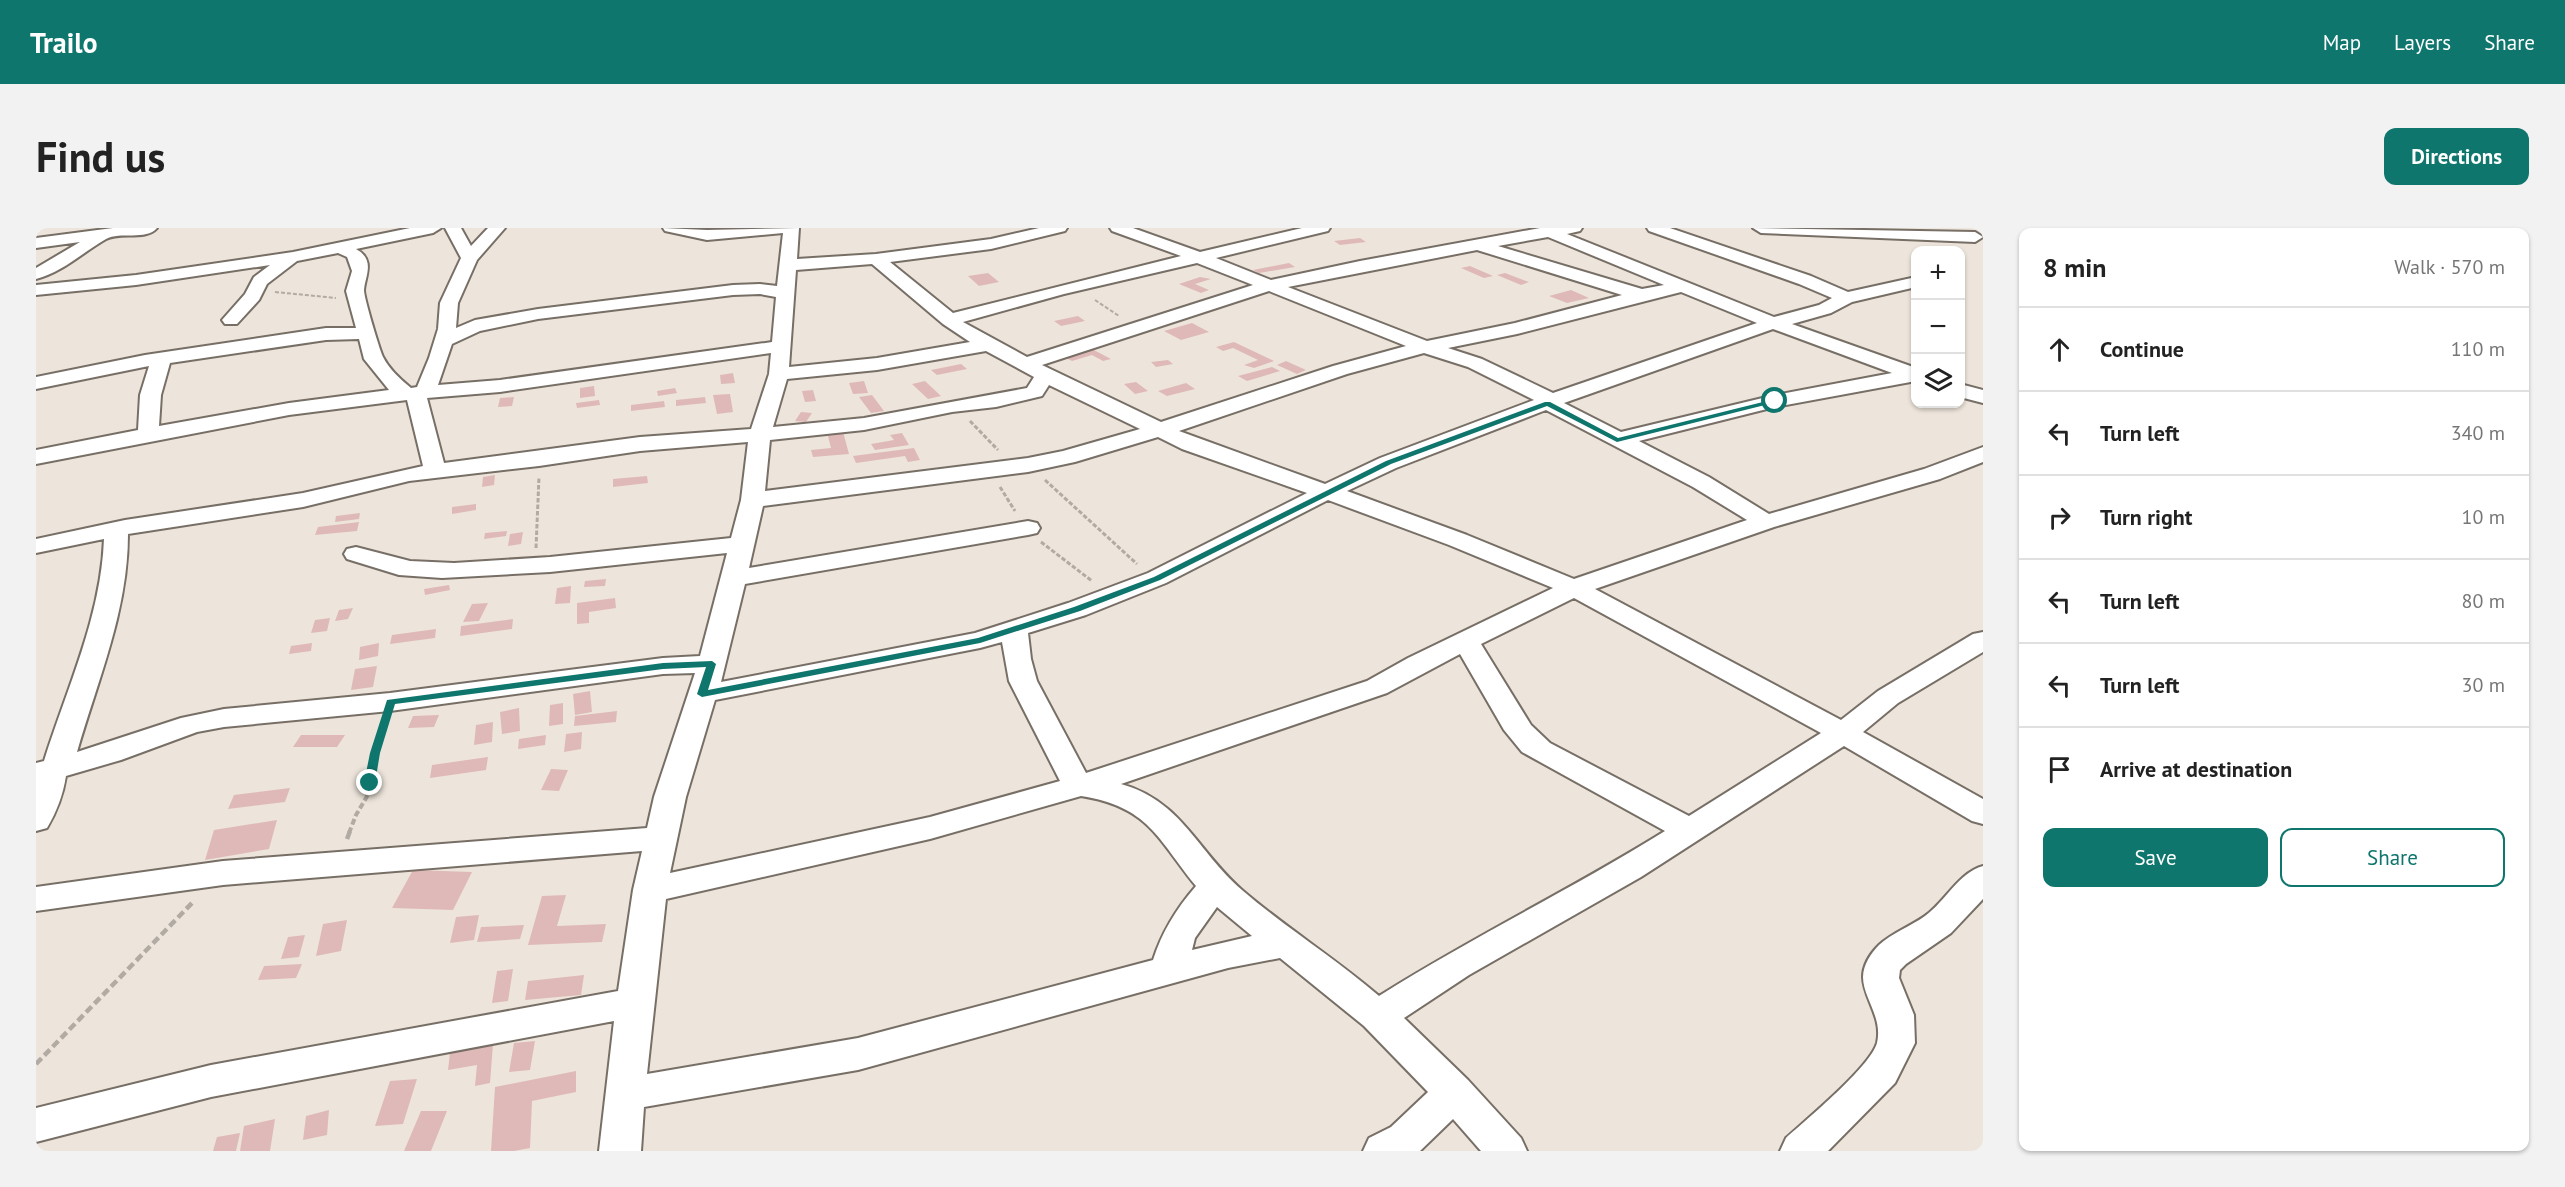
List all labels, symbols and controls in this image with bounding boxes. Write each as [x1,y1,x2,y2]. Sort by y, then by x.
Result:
text: Trailo [30,24,97,61]
text: Map [2323,29,2361,56]
text: Layers [2394,29,2451,56]
text: Share [2484,29,2535,56]
button: Directions [2384,128,2529,185]
text: Find us [36,129,165,184]
map controls [1911,246,1965,408]
button: + [1911,246,1965,300]
text: 8 min [2043,251,2106,284]
text: Walk · 570 m [2394,254,2505,280]
button: − [1911,300,1965,354]
icon: ahead [2043,333,2076,366]
text: Continue [2100,335,2184,363]
text: 110 m [2451,336,2505,362]
button: layers [1911,354,1965,408]
route start [1761,387,1787,413]
icon: left [2043,417,2076,450]
text: Turn left [2100,419,2180,447]
text: 340 m [2451,420,2505,446]
icon: right [2043,501,2076,534]
text: Turn right [2100,503,2192,531]
text: 10 m [2462,504,2505,530]
icon: left [2043,585,2076,618]
text: Turn left [2100,587,2180,615]
text: 80 m [2462,588,2505,614]
icon: left [2043,669,2076,702]
text: Turn left [2100,671,2180,699]
text: 30 m [2462,672,2505,698]
icon: arrive [2043,753,2076,786]
text: Arrive at destination [2100,755,2292,783]
route end [356,769,382,795]
button: Save [2043,828,2268,887]
button: Share [2280,828,2505,887]

